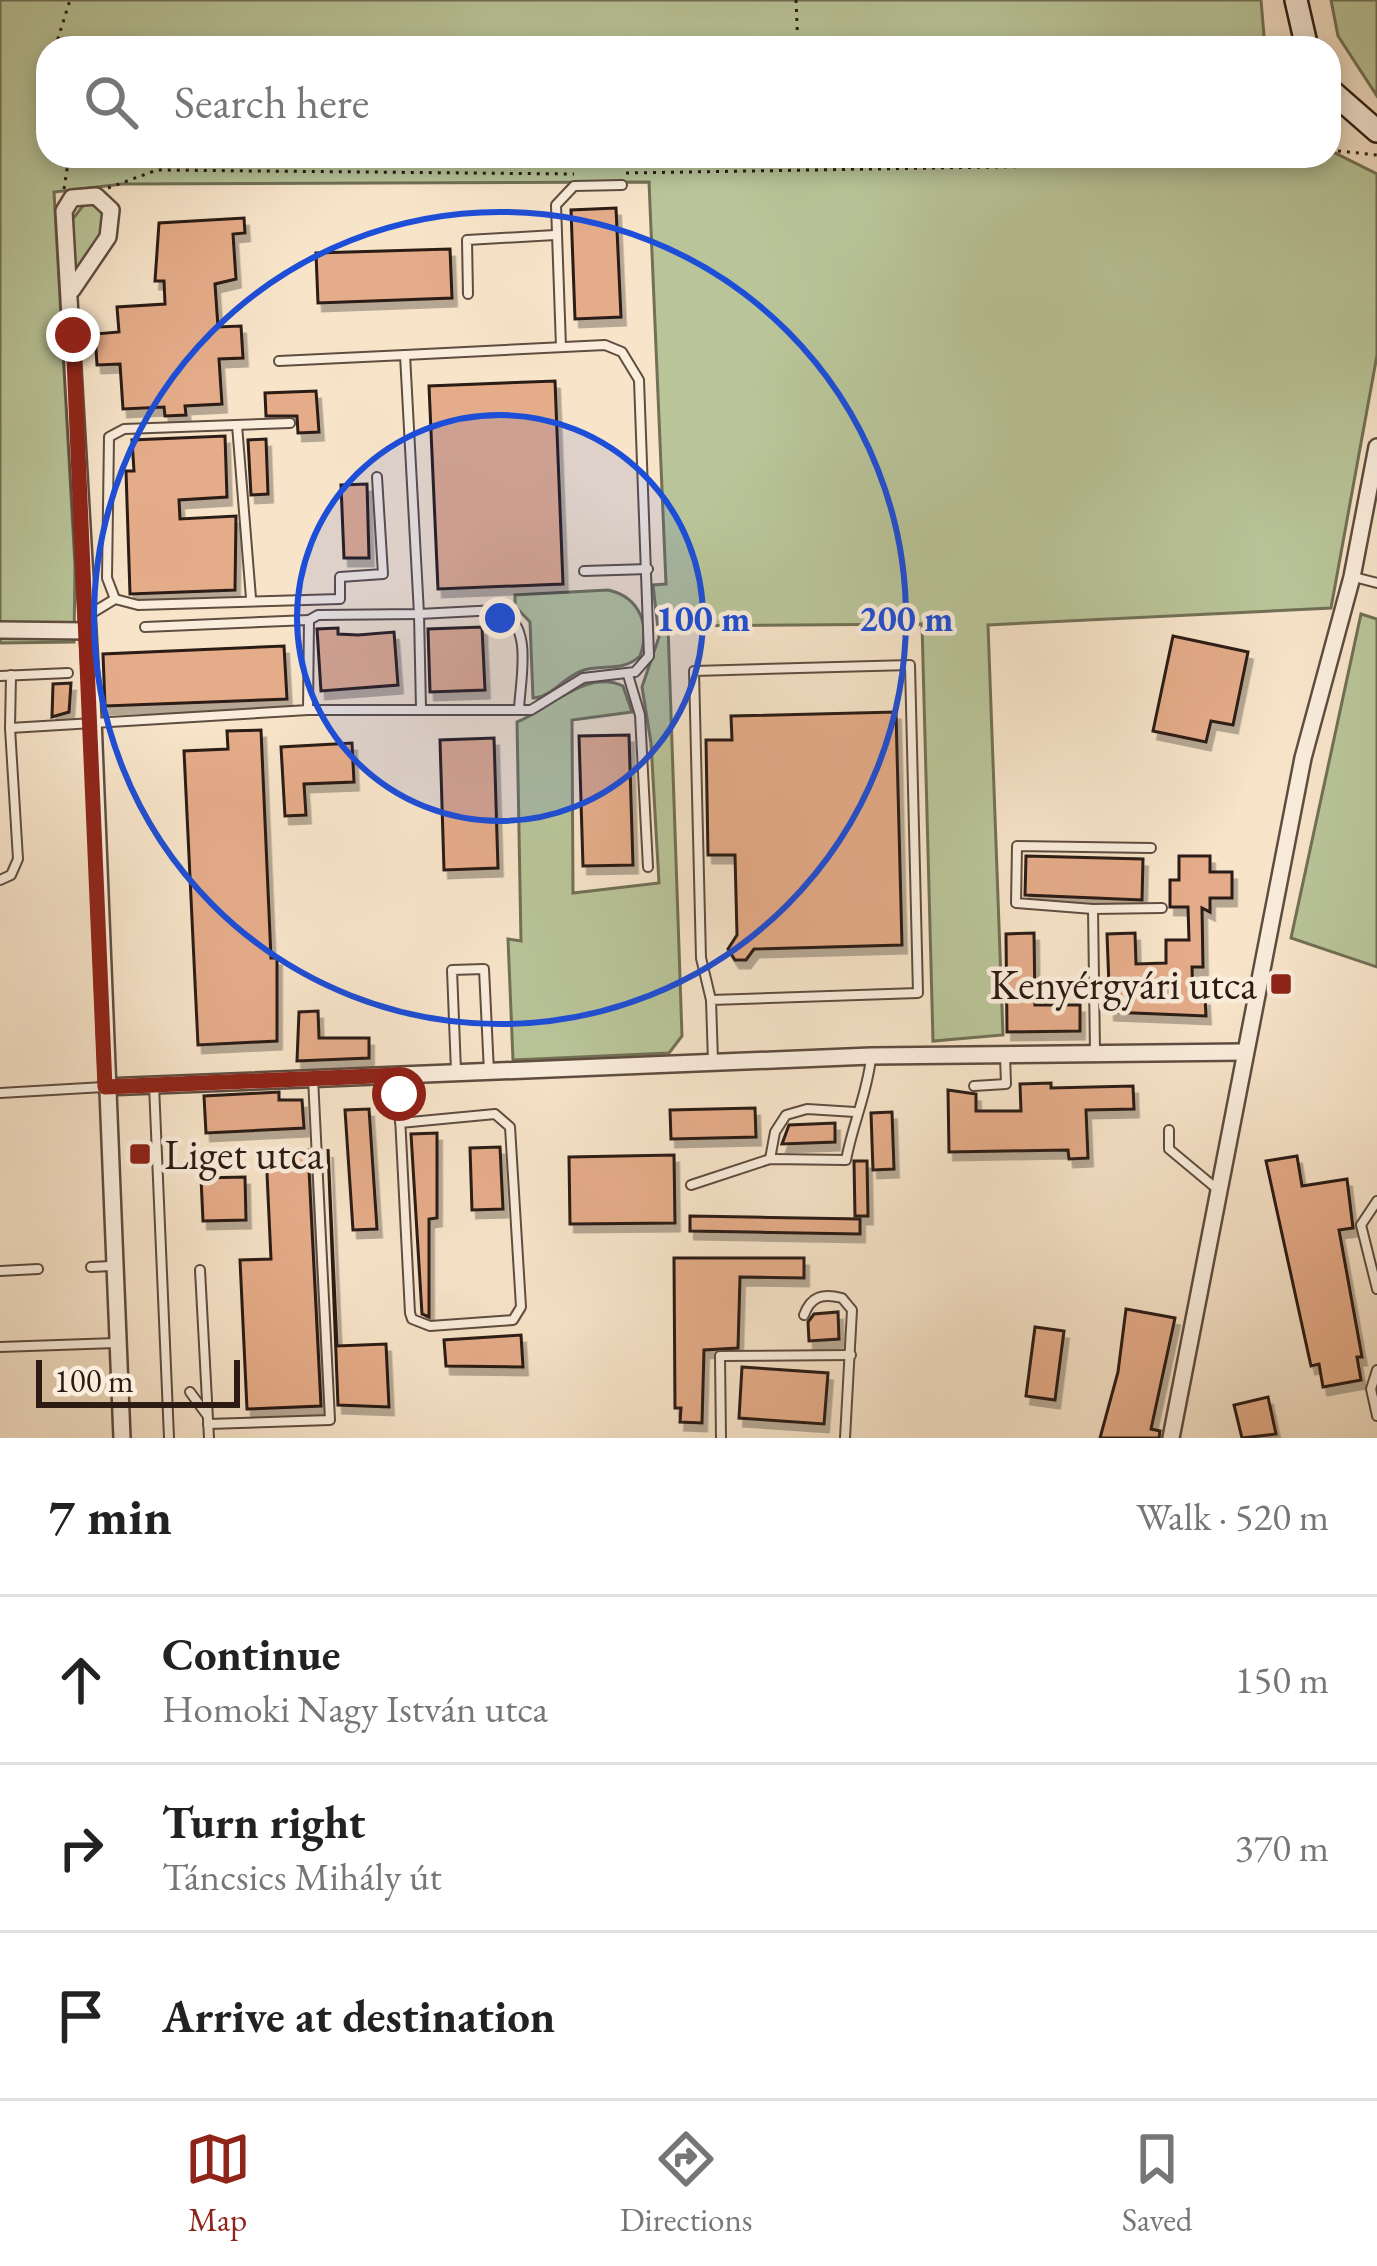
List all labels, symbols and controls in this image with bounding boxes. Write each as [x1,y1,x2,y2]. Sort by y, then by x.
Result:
search box [36,36,1341,168]
icon: search [78,69,144,135]
text: Search here [174,73,369,131]
route end [46,308,100,362]
text: 100 m [656,595,750,642]
text: 200 m [859,595,953,642]
centre of rings [479,597,521,639]
place label: Kenyérgyári utca [990,957,1257,1012]
marker: Kenyérgyári utca [1268,971,1294,997]
route start [372,1067,426,1121]
place label: Liget utca [164,1127,324,1182]
marker: Liget utca [127,1141,153,1167]
scale bar [36,1354,240,1407]
text: 100 m [54,1359,134,1402]
text: 7 min [48,1483,172,1549]
text: Walk · 520 m [1136,1491,1329,1542]
text: Continue [162,1625,340,1683]
icon: ahead [48,1647,114,1713]
text: 150 m [1235,1654,1329,1705]
text: Homoki Nagy István utca [162,1683,548,1734]
text: Turn right [162,1793,365,1851]
icon: right [48,1815,114,1881]
text: 370 m [1235,1822,1329,1873]
text: Táncsics Mihály út [162,1851,442,1902]
icon: arrive [48,1983,114,2049]
text: Arrive at destination [162,1987,555,2045]
tab: Map [185,2126,251,2241]
tab: Directions [620,2126,753,2241]
tab: Saved [1122,2126,1192,2241]

